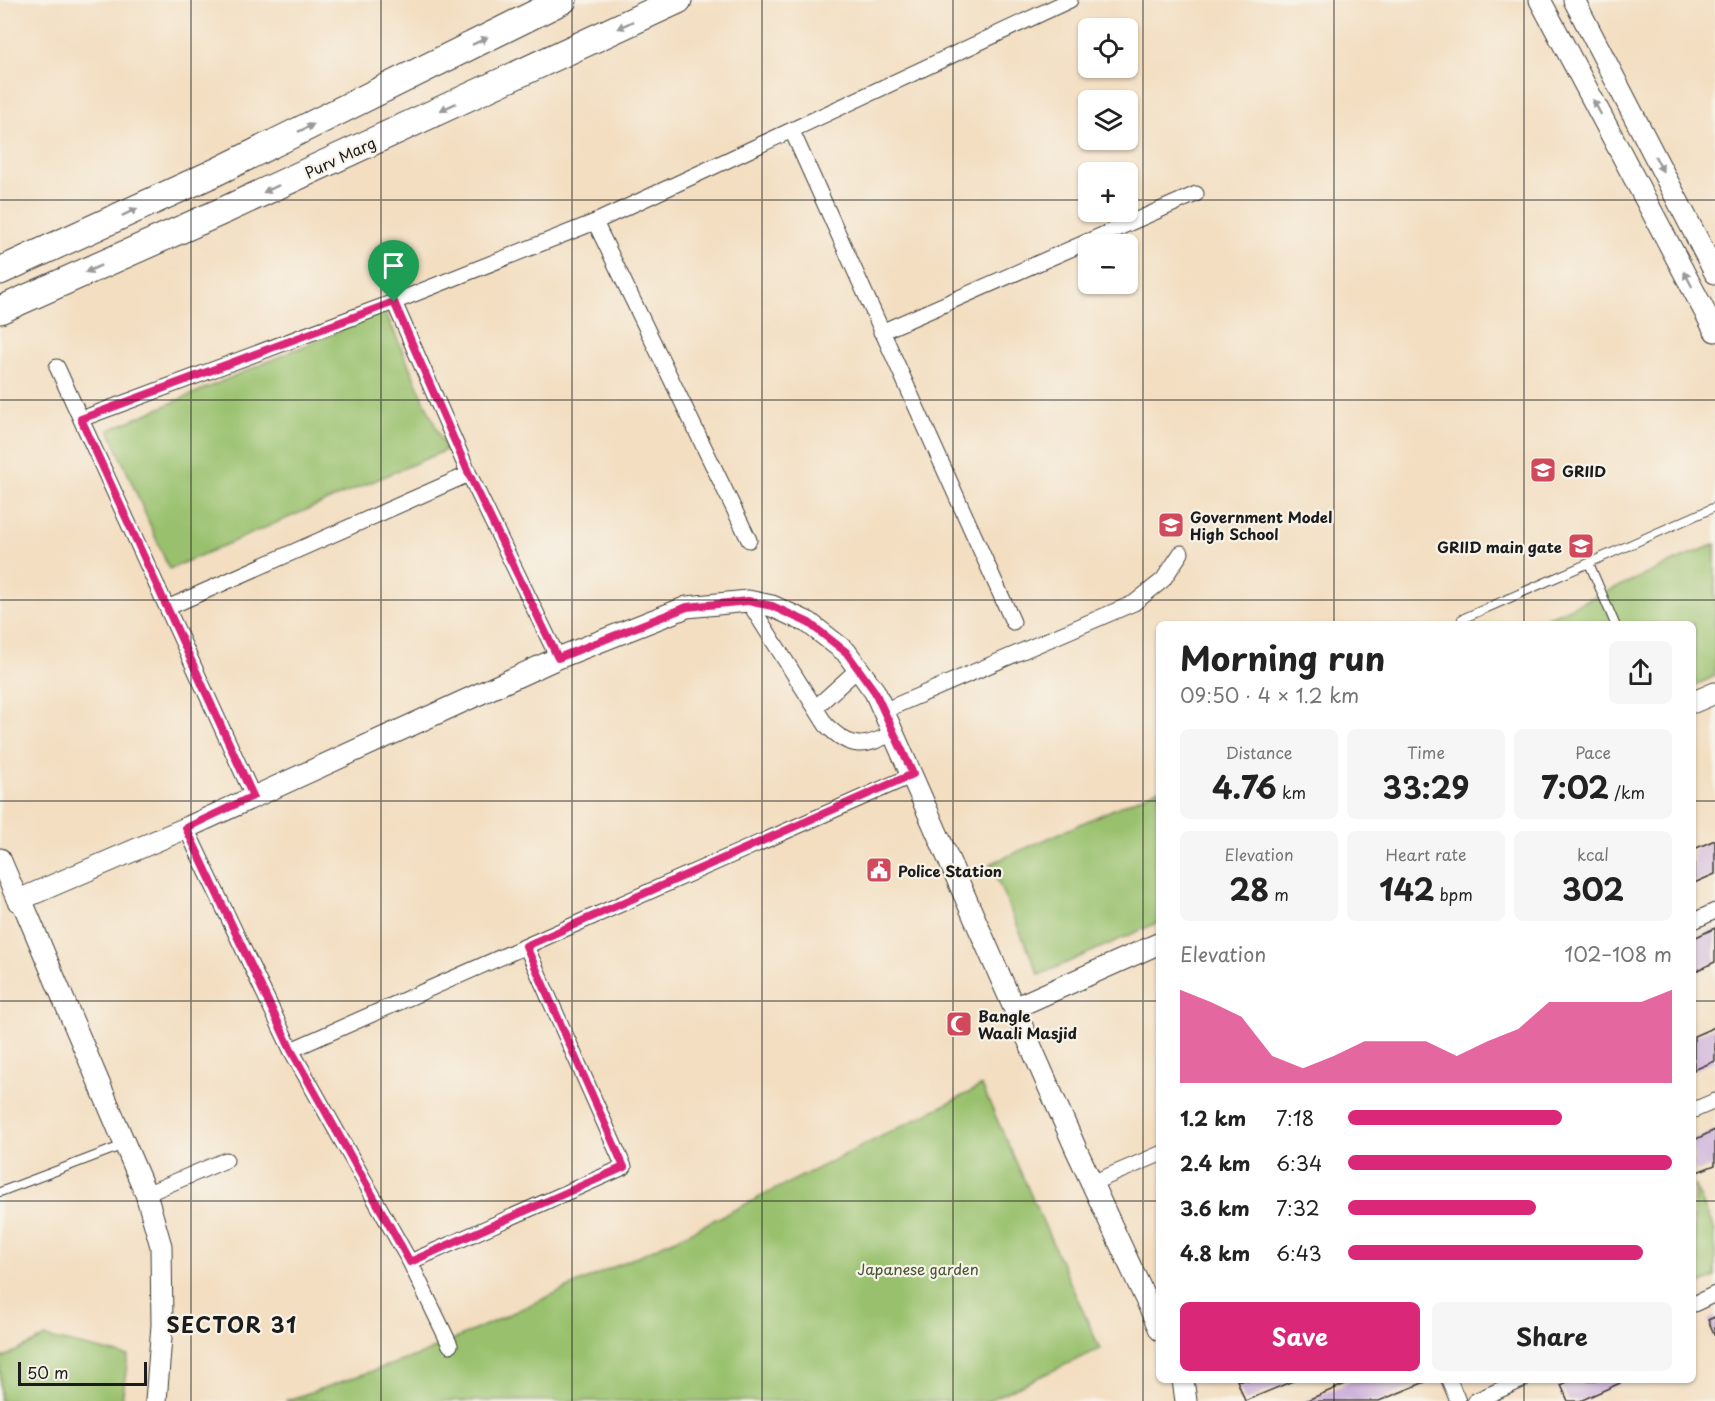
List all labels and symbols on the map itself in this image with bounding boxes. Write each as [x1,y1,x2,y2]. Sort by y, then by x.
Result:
one-way arrow [616,20,633,29]
one-way arrow [472,36,489,46]
one-way arrow [1592,98,1602,115]
one-way arrow [439,102,456,111]
one-way arrow [297,123,314,133]
street label: Purv Marg [301,131,379,183]
one-way arrow [1653,155,1663,173]
one-way arrow [262,184,279,193]
one-way arrow [121,207,138,216]
pin [368,240,419,302]
one-way arrow [84,264,102,274]
one-way arrow [1683,271,1693,288]
school or university icon: GRIID [1528,455,1558,485]
place label: GRIID [1562,459,1606,482]
place label: Government Model High School [1190,505,1332,545]
school or university icon: Government Model High School [1156,510,1186,540]
school or university icon: GRIID main gate [1566,531,1596,561]
place label: GRIID main gate [1437,535,1562,558]
public building icon: Police Station [864,855,894,885]
place label: Police Station [898,859,1002,882]
place label: Bangle Waali Masjid [978,1004,1077,1044]
mosque icon: Bangle Waali Masjid [944,1009,974,1039]
park label: Japanese garden [857,1257,979,1280]
district label: SECTOR 31 [166,1308,298,1340]
scale bar [18,1359,147,1386]

